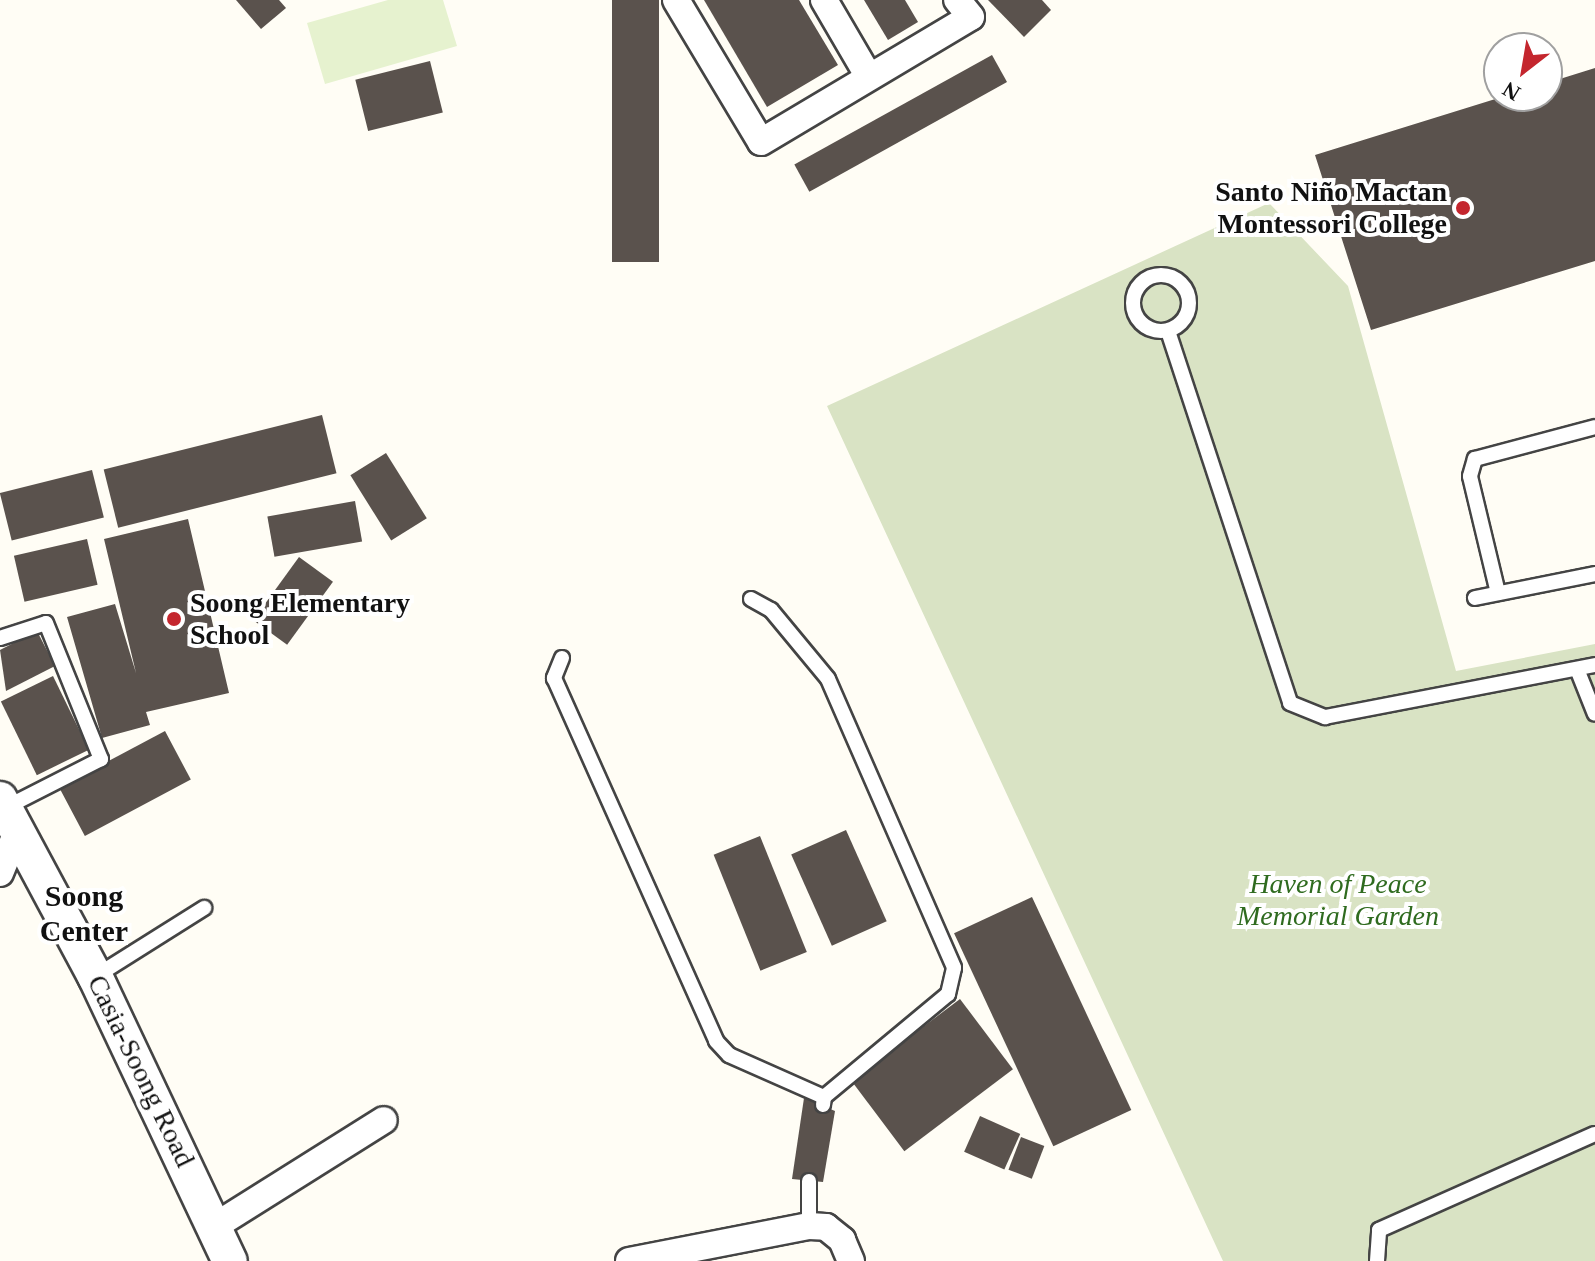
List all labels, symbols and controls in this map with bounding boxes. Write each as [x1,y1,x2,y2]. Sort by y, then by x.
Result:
north arrow [1483,32,1563,112]
text: N [1498,76,1525,106]
place label: Santo Niño Mactan Montessori College [1215,175,1447,241]
marker: Santo Niño Mactan Montessori College [1454,199,1472,217]
place label: Soong Elementary School [190,586,410,652]
marker: Soong Elementary School [165,610,183,628]
park label: Haven of Peace Memorial Garden [1237,867,1439,933]
district label: Soong Center [40,878,128,948]
street label: Casia-Soong Road [80,970,202,1172]

